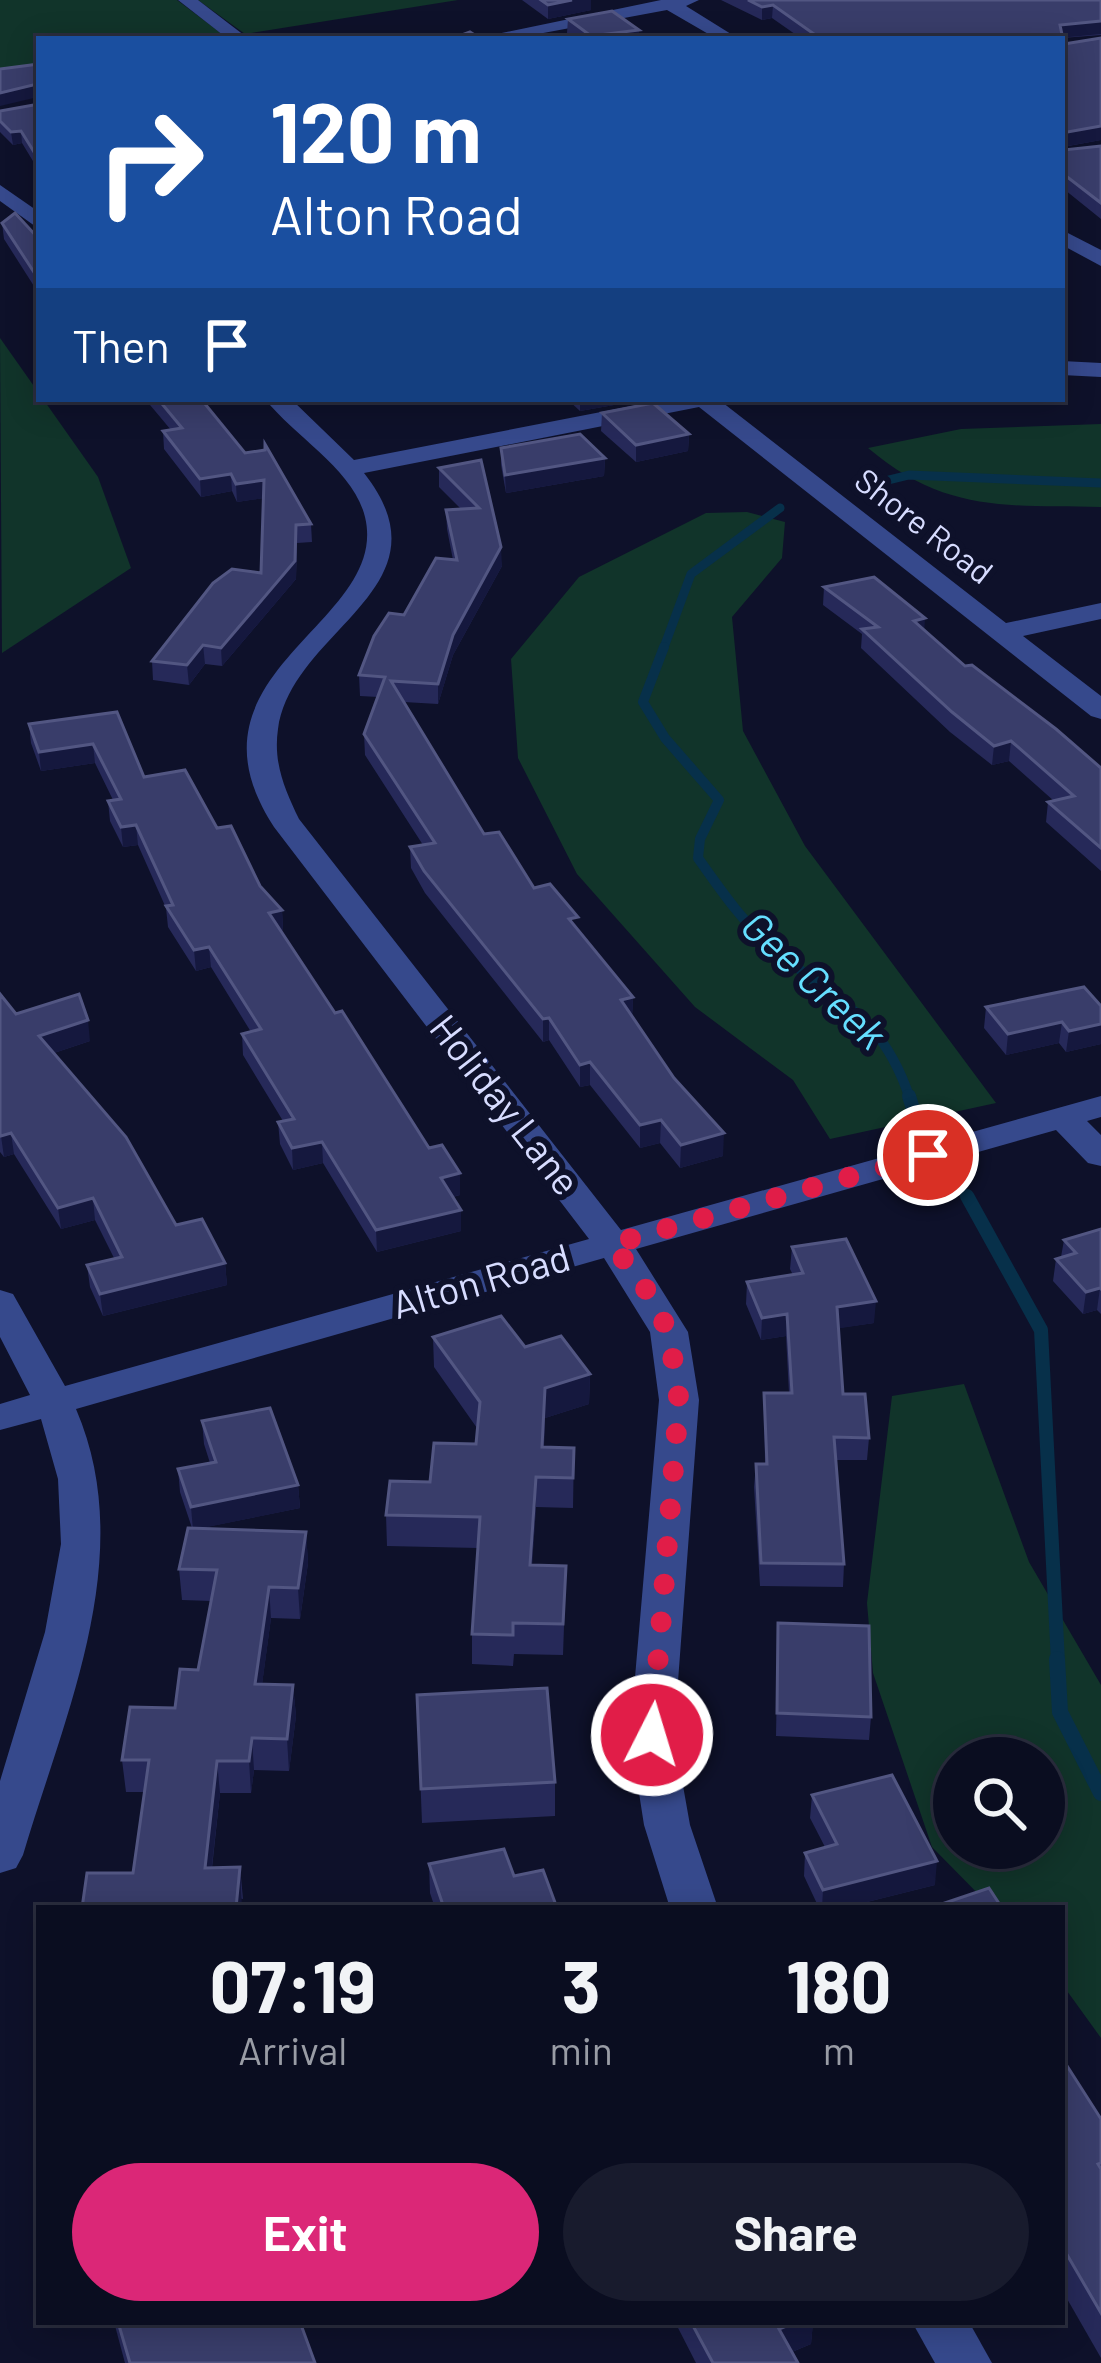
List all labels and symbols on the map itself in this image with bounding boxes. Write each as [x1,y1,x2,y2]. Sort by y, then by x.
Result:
street label: Shore Road [848,459,1001,591]
water label: Gee Creek [733,899,899,1059]
street label: Holiday Lane [421,1004,591,1204]
pin [877,1104,979,1206]
street label: Alton Road [386,1232,575,1327]
position arrow [589,1672,715,1798]

